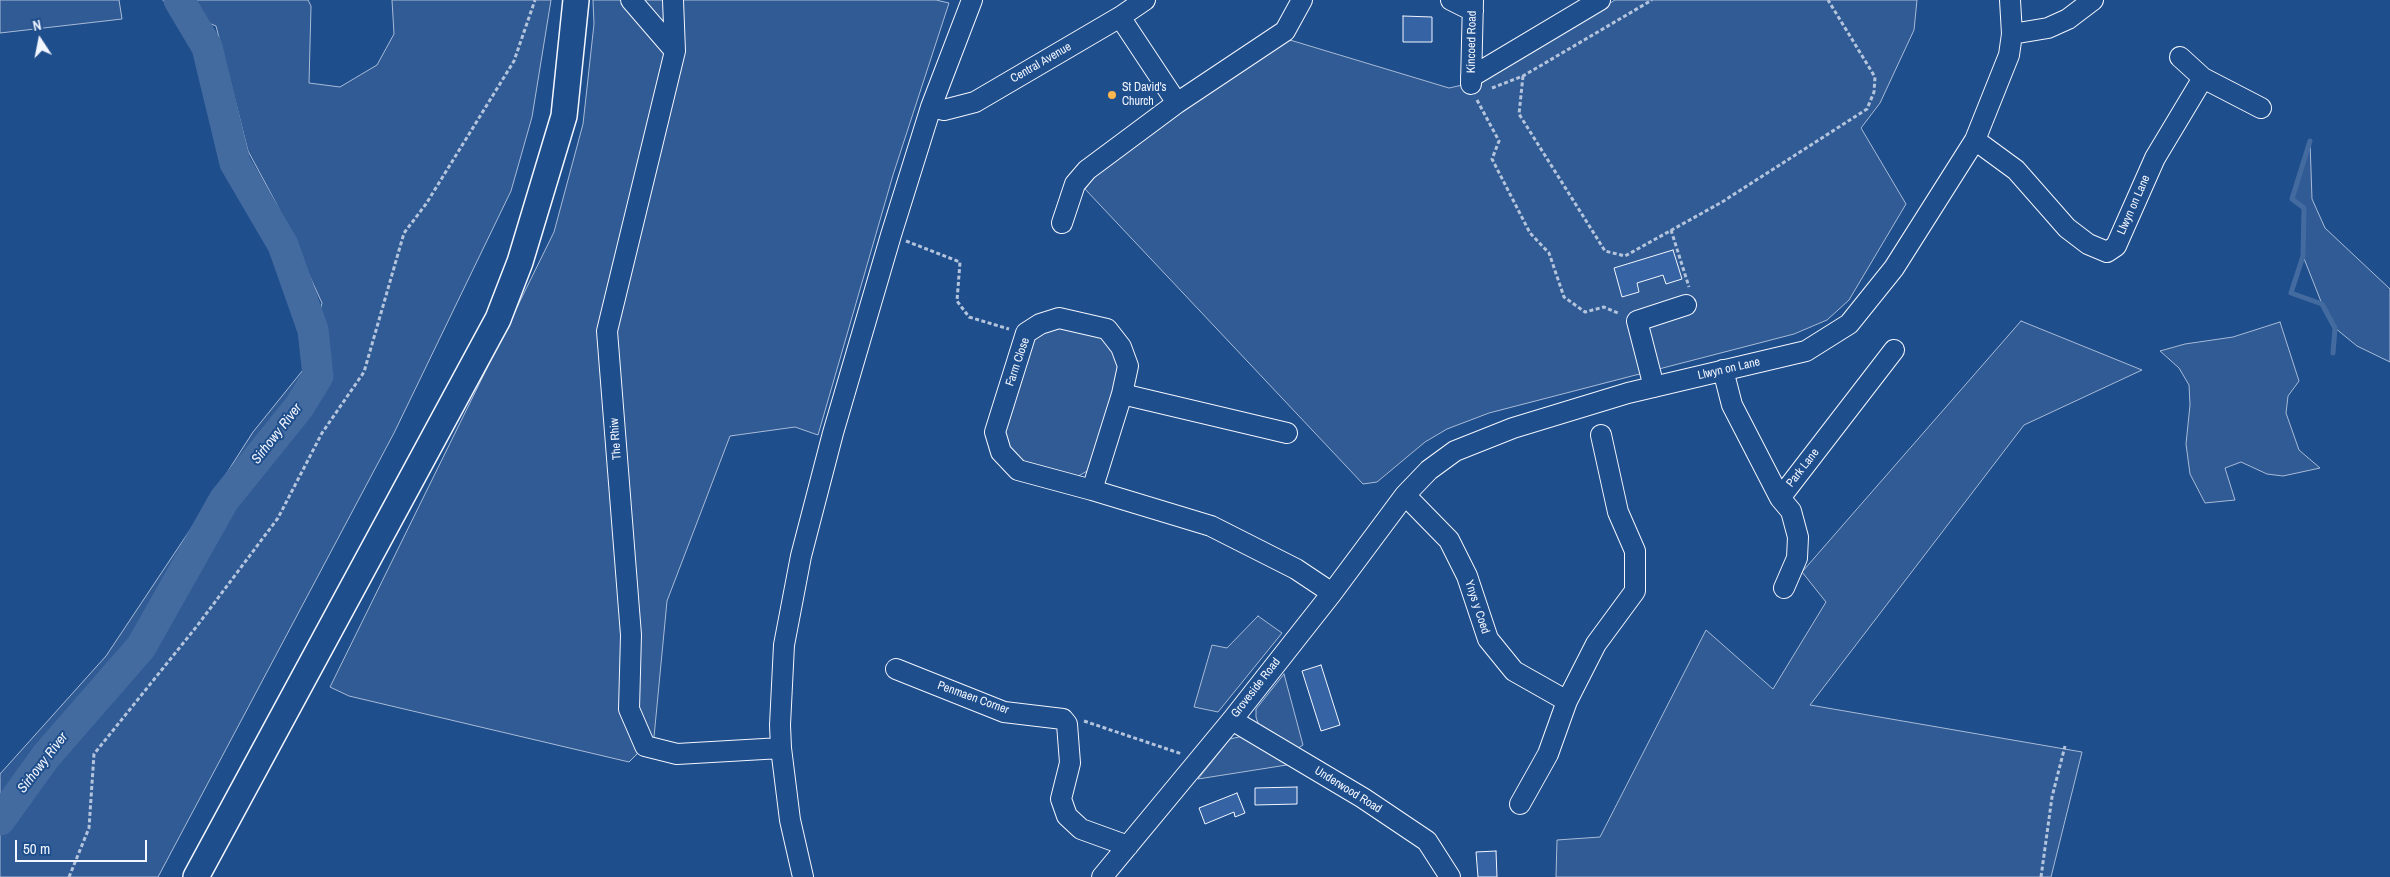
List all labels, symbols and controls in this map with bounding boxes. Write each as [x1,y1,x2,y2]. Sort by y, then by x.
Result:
street label: Kincoed Road [1464,11,1480,73]
north arrow [15,15,65,65]
text: N [31,16,43,35]
street label: Central Avenue [1008,40,1074,86]
place label: St David's Church [1122,81,1167,109]
marker: St David's Church [1106,89,1118,101]
street label: Llwyn on Lane [2115,173,2153,237]
street label: Farm Close [1003,336,1033,388]
street label: Llwyn on Lane [1696,355,1762,383]
water label: Sirhowy River [248,400,306,468]
street label: The Rhiw [607,417,625,461]
street label: Park Lane [1784,446,1822,490]
street label: Ynys y Coed [1462,578,1492,636]
street label: Groveside Road [1228,655,1284,721]
street label: Penmaen Corner [935,678,1011,718]
water label: Sirhowy River [14,729,72,797]
street label: Underwood Road [1312,764,1384,816]
scale bar [18,830,150,862]
text: 50 m [23,838,50,859]

